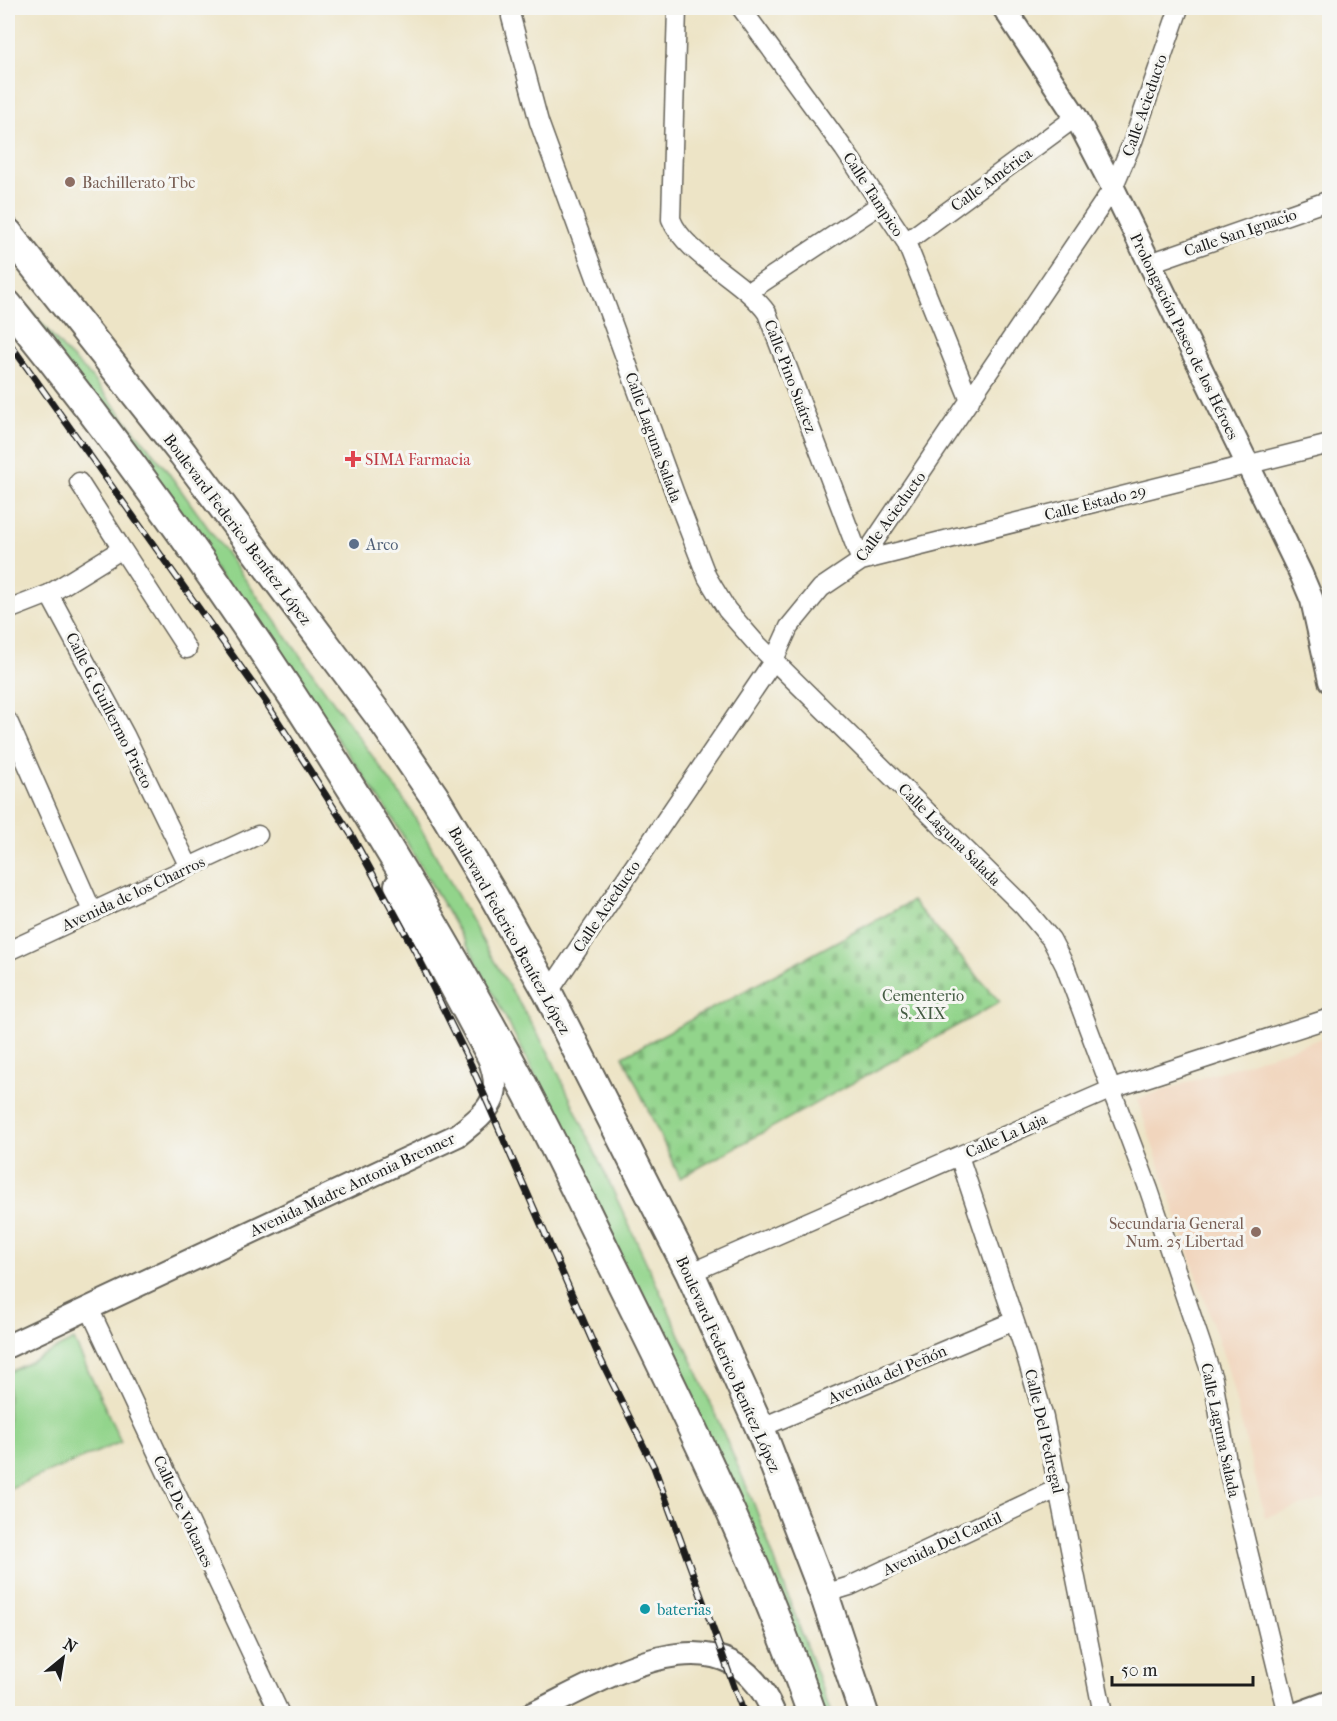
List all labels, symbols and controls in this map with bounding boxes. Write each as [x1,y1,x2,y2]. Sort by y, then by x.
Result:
street label: Calle Acieducto [1118,52,1171,159]
street label: Calle América [947,143,1036,215]
street label: Calle Tampico [839,149,908,240]
place label: Bachillerato Tbc [82,173,195,192]
marker: Bachillerato Tbc [63,175,77,189]
street label: Calle San Ignacio [1181,204,1299,261]
street label: Prolongación Paseo de los Héroes [1126,230,1243,443]
street label: Calle Pino Suárez [760,317,821,435]
street label: Calle Laguna Salada [621,370,686,505]
street label: Boulevard Federico Benítez López [159,430,316,629]
place label: SIMA Farmacia [365,450,471,469]
marker: SIMA Farmacia [346,452,360,466]
street label: Calle Acieducto [851,468,929,565]
street label: Calle Estado 29 [1042,481,1148,524]
place label: Arco [365,535,398,554]
marker: Arco [347,537,361,551]
street label: Calle G. Guillermo Prieto [62,629,157,791]
street label: Calle Laguna Salada [895,779,1005,890]
street label: Boulevard Federico Benítez López [444,823,575,1037]
street label: Avenida de los Charros [58,852,208,935]
street label: Calle Acieducto [569,857,644,956]
park label: Cementerio S. XIX [882,986,964,1023]
street label: Calle La Laja [962,1109,1051,1162]
street label: Avenida Madre Antonia Brenner [246,1128,458,1241]
place label: Secundaria General Num. 25 Libertad [1109,1214,1245,1251]
marker: Secundaria General Num. 25 Libertad [1249,1225,1263,1239]
street label: Boulevard Federico Benítez López [672,1253,785,1475]
street label: Avenida del Peñón [824,1341,950,1408]
street label: Calle Laguna Salada [1197,1361,1244,1500]
street label: Calle Del Pedregal [1021,1367,1068,1496]
street label: Calle De Volcanes [149,1452,218,1570]
street label: Avenida Del Cantil [879,1507,1005,1580]
place label: baterias [656,1600,711,1619]
marker: baterias [638,1602,652,1616]
north arrow [33,1628,93,1688]
text: N [60,1634,81,1657]
scale bar [1112,1649,1253,1687]
text: 50 m [1121,1660,1158,1681]

